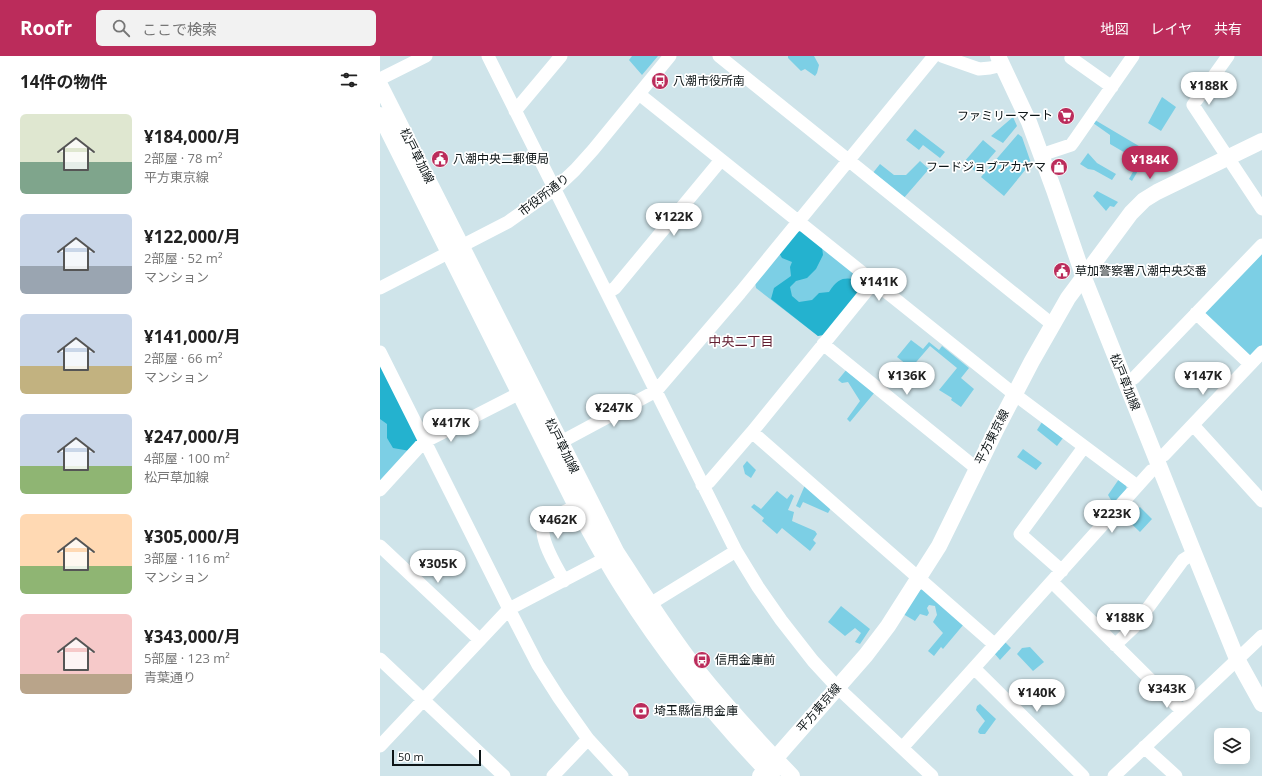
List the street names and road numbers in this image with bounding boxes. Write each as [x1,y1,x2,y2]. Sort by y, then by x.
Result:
street label: 松戸草加線 [396,125,439,186]
street label: 市役所通り [515,169,573,220]
street label: 松戸草加線 [1106,351,1145,413]
street label: 平方東京線 [970,406,1013,467]
street label: 松戸草加線 [541,415,584,476]
street label: 平方東京線 [793,679,845,736]

